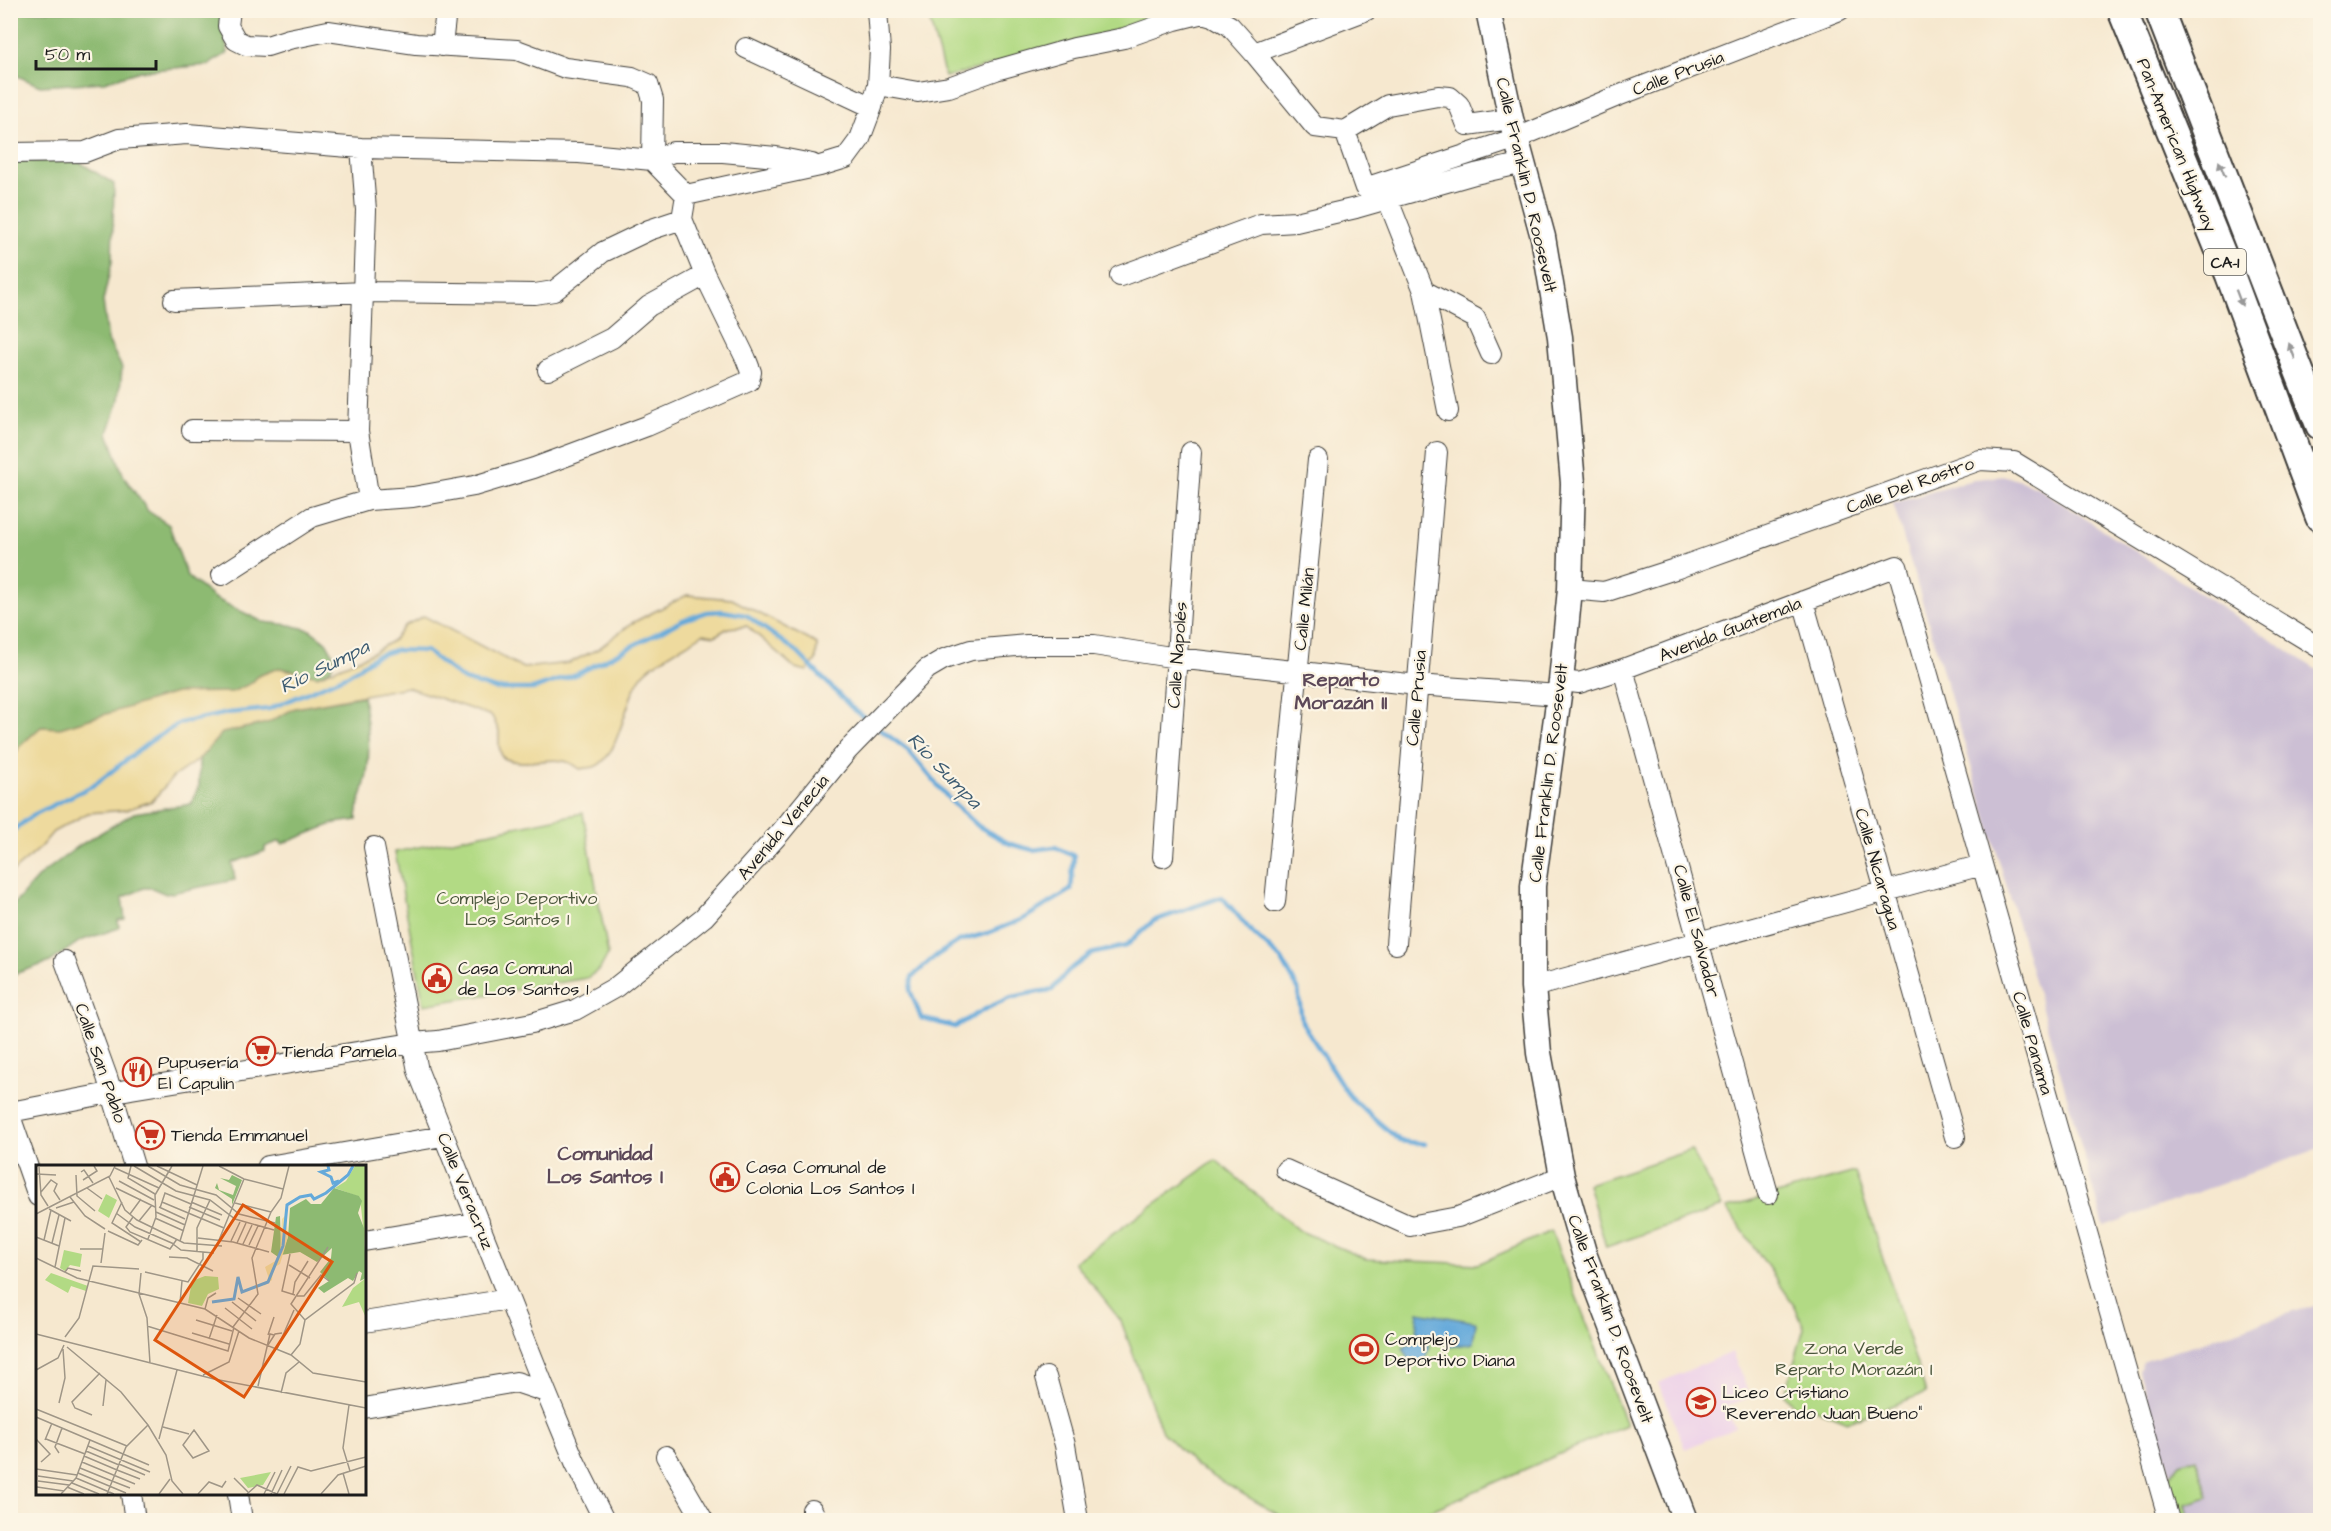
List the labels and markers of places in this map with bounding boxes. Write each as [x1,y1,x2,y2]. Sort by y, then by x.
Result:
place label: Casa Comunal de Los Santos 1 [458,956,589,1002]
public building icon: Casa Comunal de Los Santos 1 [421,962,453,994]
supermarket icon: Tienda Pamela [245,1035,277,1067]
place label: Tienda Pamela [282,1039,397,1064]
place label: Pupusería El Capulin [158,1050,238,1096]
restaurant icon: Pupusería El Capulin [121,1056,153,1088]
supermarket icon: Tienda Emmanuel [134,1119,166,1151]
place label: Tienda Emmanuel [171,1123,308,1148]
place label: Casa Comunal de Colonia Los Santos I [746,1155,915,1201]
public building icon: Casa Comunal de Colonia Los Santos I [709,1161,741,1193]
place label: Complejo Deportivo Diana [1385,1327,1515,1373]
sports icon: Complejo Deportivo Diana [1348,1333,1380,1365]
place label: Liceo Cristiano "Reverendo Juan Bueno" [1722,1380,1922,1426]
school or university icon: Liceo Cristiano "Reverendo Juan Bueno" [1685,1386,1717,1418]

